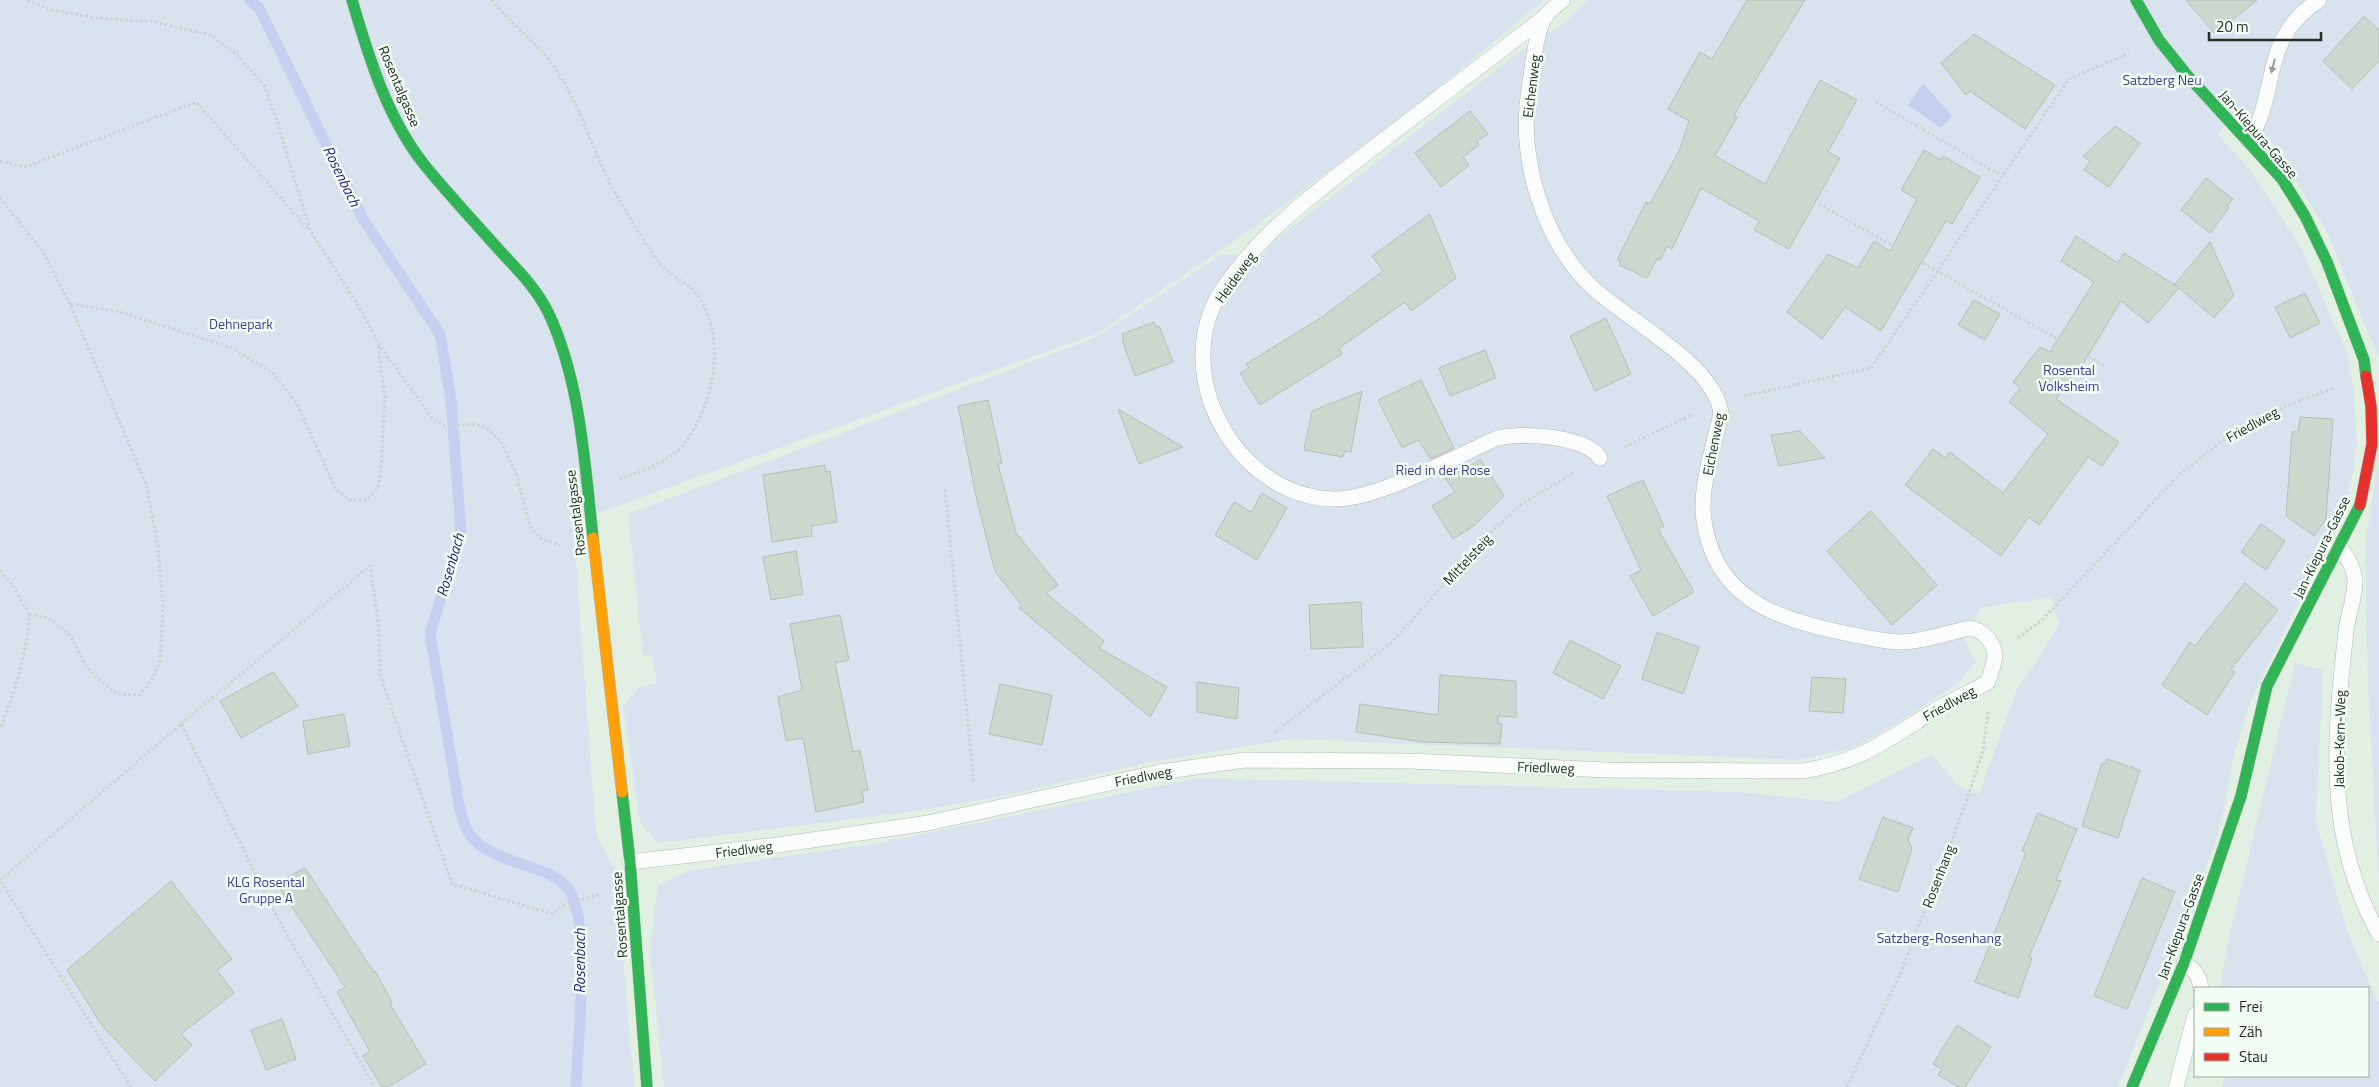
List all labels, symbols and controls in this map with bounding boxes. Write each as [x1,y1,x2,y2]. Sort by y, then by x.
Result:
scale bar [2209,10,2322,42]
text: 20 m [2216,15,2249,38]
street label: Rosentalgasse [373,42,427,130]
street label: Eichenweg [1517,53,1545,119]
one-way arrow [2269,59,2277,74]
park label: Satzberg Neu [2122,69,2202,90]
street label: Jan-Kiepura-Gasse [2215,85,2303,183]
water label: Rosenbach [317,142,367,211]
street label: Heideweg [1209,247,1261,307]
park label: Dehnepark [209,313,273,334]
park label: Rosental Volksheim [2039,359,2099,396]
street label: Friedlweg [2222,401,2282,447]
street label: Eichenweg [1697,411,1729,477]
park label: Ried in der Rose [1396,459,1490,480]
street label: Rosentalgasse [559,469,591,557]
street label: Jan-Kiepura-Gasse [2287,492,2355,602]
street label: Mittelsteig [1438,529,1496,589]
water label: Rosenbach [430,530,470,600]
street label: Friedlweg [1919,680,1979,726]
street label: Jakob-Kern-Weg [2328,690,2350,788]
street label: Friedlweg [1517,756,1575,778]
street label: Friedlweg [1113,760,1173,792]
street label: Friedlweg [714,835,774,863]
street label: Rosenhang [1916,841,1960,911]
street label: Jan-Kiepura-Gasse [2151,870,2209,982]
park label: KLG Rosental Gruppe A [227,871,305,908]
street label: Rosentalgasse [606,871,632,959]
park label: Satzberg-Rosenhang [1877,927,2001,948]
water label: Rosenbach [568,928,591,994]
legend [2194,987,2369,1077]
text: Frei [2239,995,2262,1018]
text: Zäh [2239,1020,2263,1043]
text: Stau [2239,1045,2268,1068]

